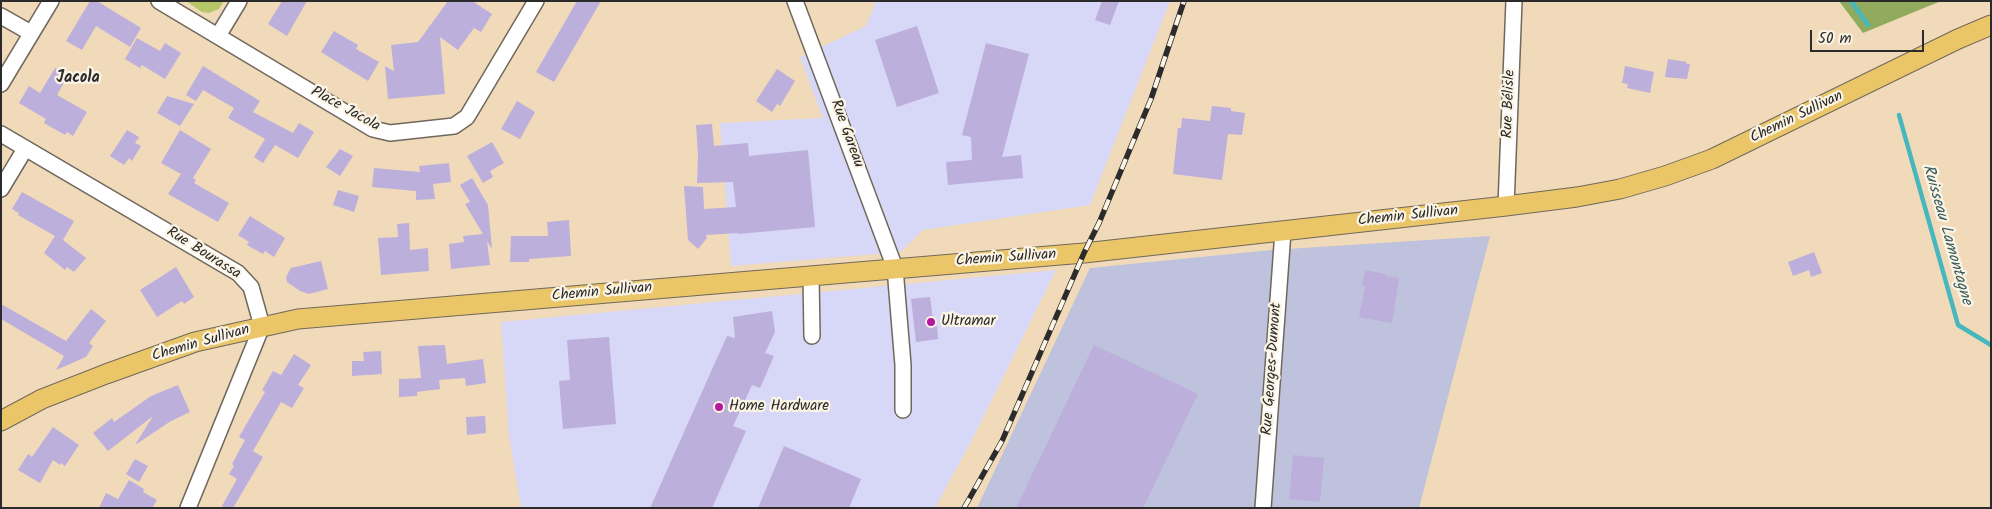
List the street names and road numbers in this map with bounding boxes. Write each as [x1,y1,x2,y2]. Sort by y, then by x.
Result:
street label: Rue Bélisle [1500,69,1520,139]
street label: Place Jacola [307,84,383,136]
street label: Chemin Sullivan [1748,88,1846,148]
street label: Rue Gareau [825,98,867,170]
street label: Chemin Sullivan [1357,203,1459,231]
street label: Rue Bourassa [163,224,243,284]
street label: Chemin Sullivan [955,247,1057,271]
street label: Chemin Sullivan [551,280,653,306]
street label: Rue Georges-Dumont [1259,302,1287,436]
street label: Chemin Sullivan [150,321,252,367]

